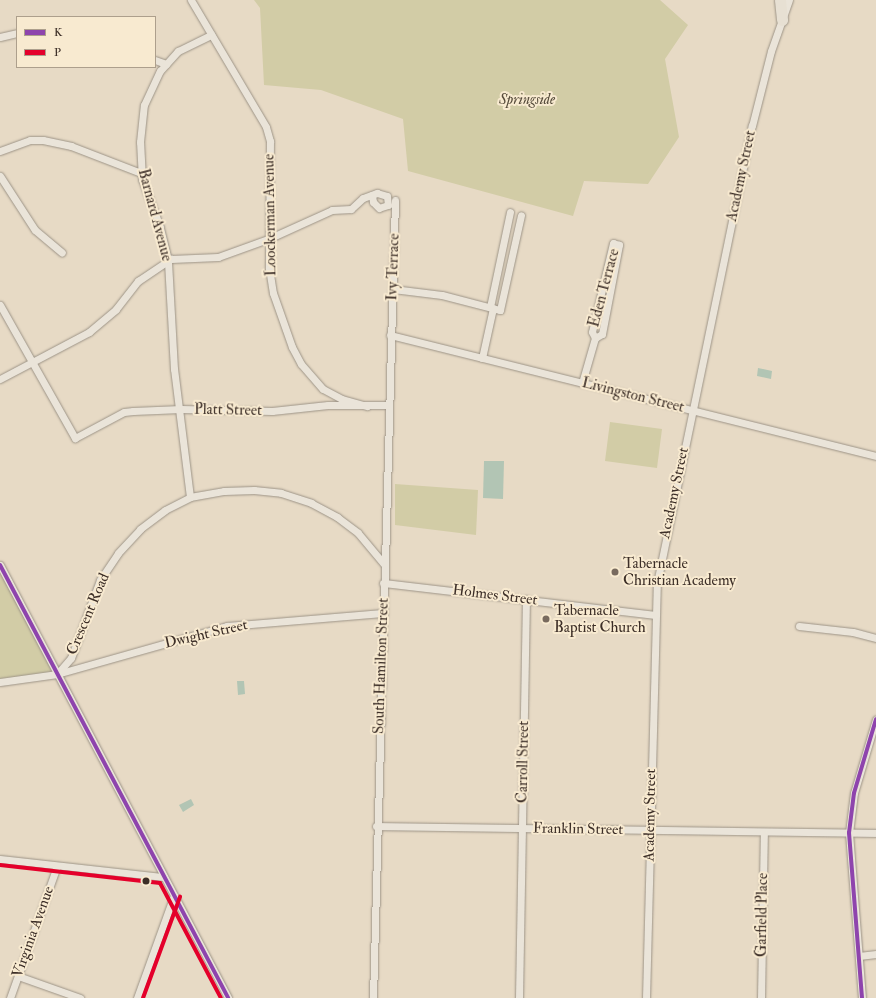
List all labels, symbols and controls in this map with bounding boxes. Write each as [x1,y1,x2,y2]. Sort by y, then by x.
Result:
legend [16,16,156,68]
text: K [54,25,62,40]
text: P [54,45,61,60]
park label: Springside [499,91,555,109]
street label: Academy Street [723,129,759,223]
street label: Loockerman Avenue [260,154,280,276]
street label: Barnard Avenue [134,167,176,263]
street label: Ivy Terrace [383,233,403,301]
street label: Eden Terrace [585,247,623,329]
street label: Livingston Street [580,374,686,416]
street label: Platt Street [194,400,262,420]
street label: Academy Street [656,446,692,540]
place label: Tabernacle Christian Academy [623,554,736,589]
marker: Tabernacle Christian Academy [610,567,620,577]
street label: Crescent Road [63,570,113,658]
street label: Holmes Street [452,581,538,609]
street label: South Hamilton Street [370,598,392,734]
place label: Tabernacle Baptist Church [554,601,646,636]
marker: Tabernacle Baptist Church [541,614,551,624]
street label: Dwight Street [163,616,249,652]
street label: Carroll Street [513,721,533,803]
street label: Academy Street [640,768,660,862]
street label: Franklin Street [533,819,623,839]
street label: Garfield Place [752,873,772,957]
unlabelled marker [141,876,151,886]
street label: Virginia Avenue [8,884,58,980]

